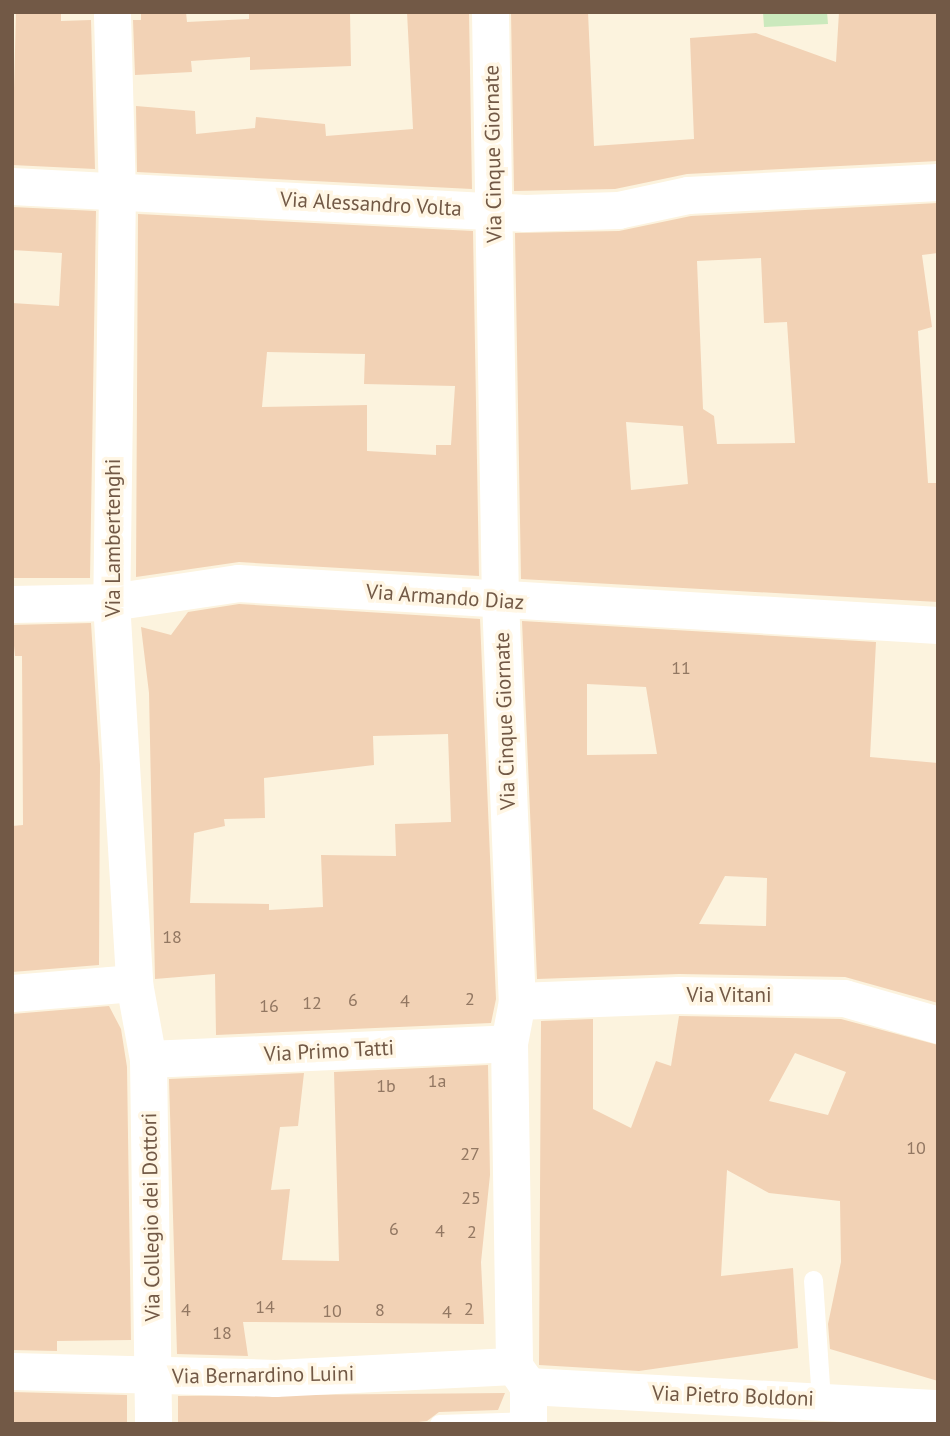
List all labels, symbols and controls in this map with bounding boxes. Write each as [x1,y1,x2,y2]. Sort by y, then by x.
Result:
street label: Via Cinque Giornate [479,65,507,243]
street label: Via Alessandro Volta [279,187,463,221]
street label: Via Lambertenghi [100,459,126,617]
street label: Via Armando Diaz [365,579,525,615]
street label: Via Cinque Giornate [489,632,521,810]
house number: 11 [671,657,691,679]
house number: 18 [162,926,182,948]
street label: Via Vitani [686,982,772,1008]
house number: 2 [465,988,475,1010]
house number: 6 [348,989,358,1011]
house number: 4 [400,990,410,1012]
house number: 12 [302,992,322,1014]
house number: 16 [259,995,279,1017]
street label: Via Primo Tatti [263,1035,395,1067]
house number: 1a [428,1070,446,1092]
house number: 1b [376,1075,396,1097]
street label: Via Collegio dei Dottori [137,1112,165,1322]
house number: 10 [906,1137,926,1159]
house number: 27 [460,1143,480,1165]
house number: 25 [461,1187,481,1209]
house number: 6 [389,1218,399,1240]
house number: 4 [435,1220,445,1242]
house number: 2 [467,1221,477,1243]
house number: 14 [255,1296,275,1318]
house number: 2 [464,1298,474,1320]
house number: 4 [181,1299,191,1321]
house number: 8 [375,1299,385,1321]
house number: 10 [322,1300,342,1322]
house number: 4 [442,1301,452,1323]
house number: 18 [212,1322,232,1344]
street label: Via Bernardino Luini [172,1361,354,1389]
street label: Via Pietro Boldoni [652,1381,814,1411]

